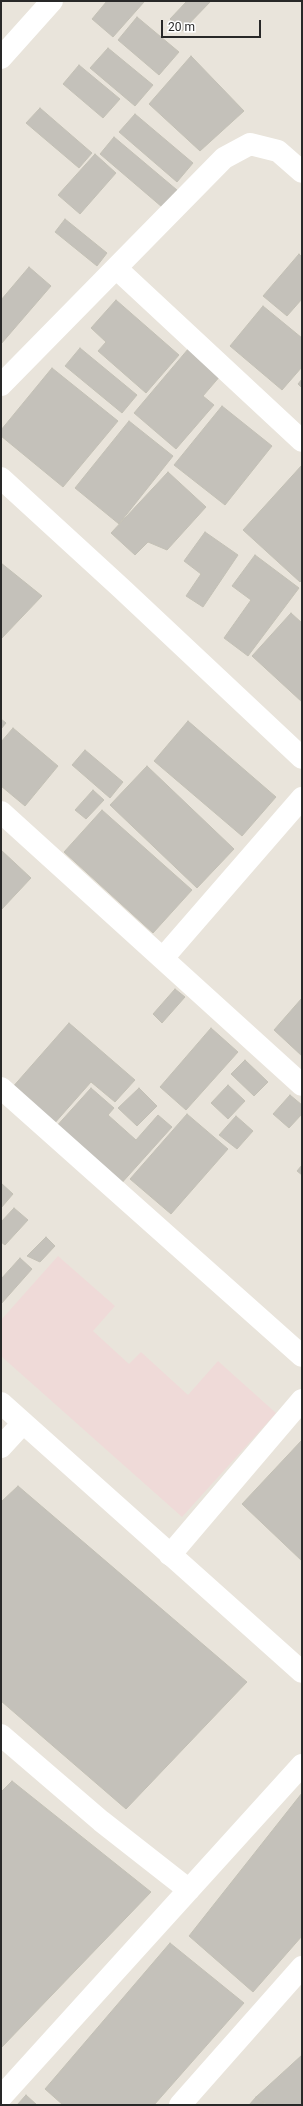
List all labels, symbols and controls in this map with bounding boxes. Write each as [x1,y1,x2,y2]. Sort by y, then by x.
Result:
scale bar [163,12,263,38]
text: 20 m [168,20,195,34]

